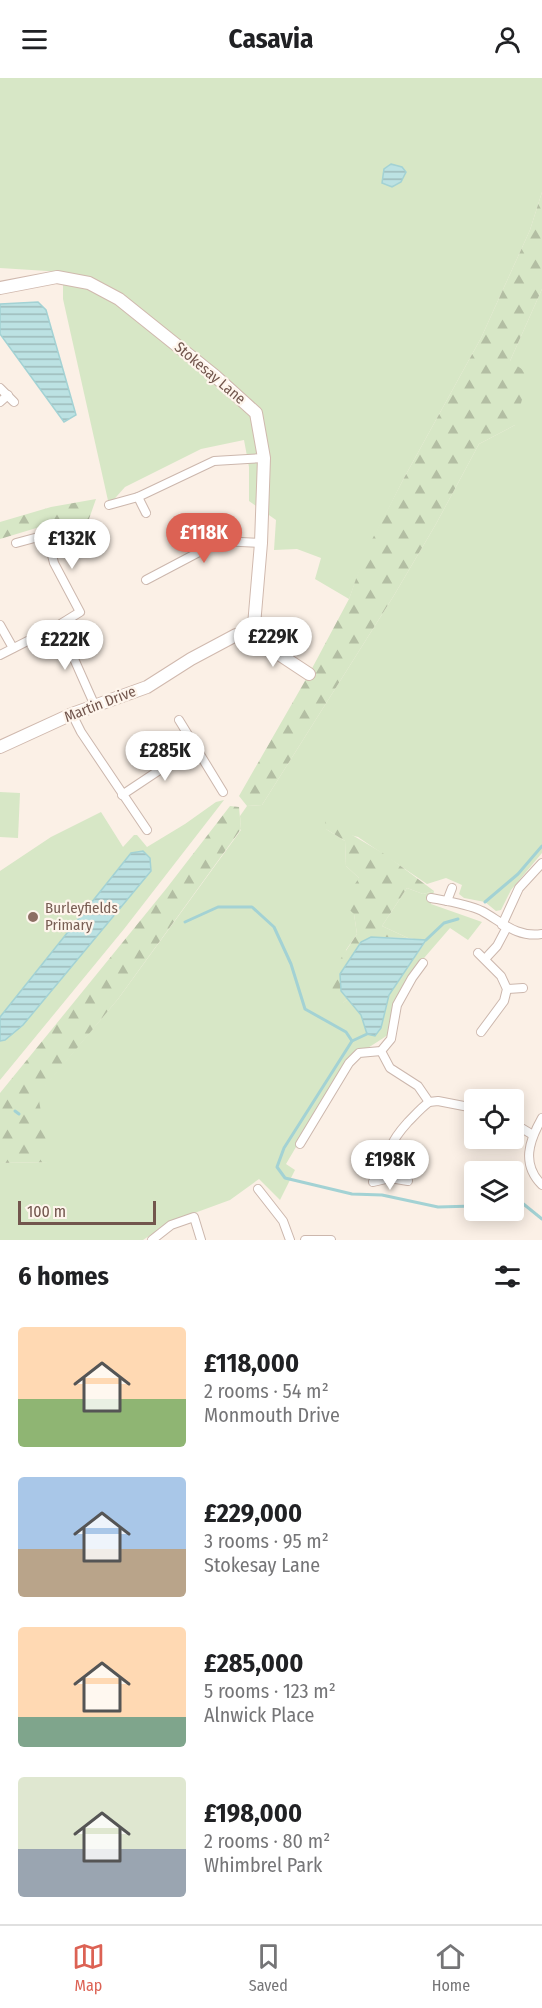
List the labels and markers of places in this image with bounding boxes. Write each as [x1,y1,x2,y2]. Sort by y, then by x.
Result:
pin: £118K [162,513,246,564]
pin: £132K [30,519,114,570]
pin: £229K [231,617,315,668]
pin: £222K [23,620,107,671]
pin: £285K [123,731,207,782]
place label: Burleyfields Primary [45,899,118,934]
marker: Burleyfields Primary [26,910,40,924]
pin: £198K [348,1140,432,1191]

